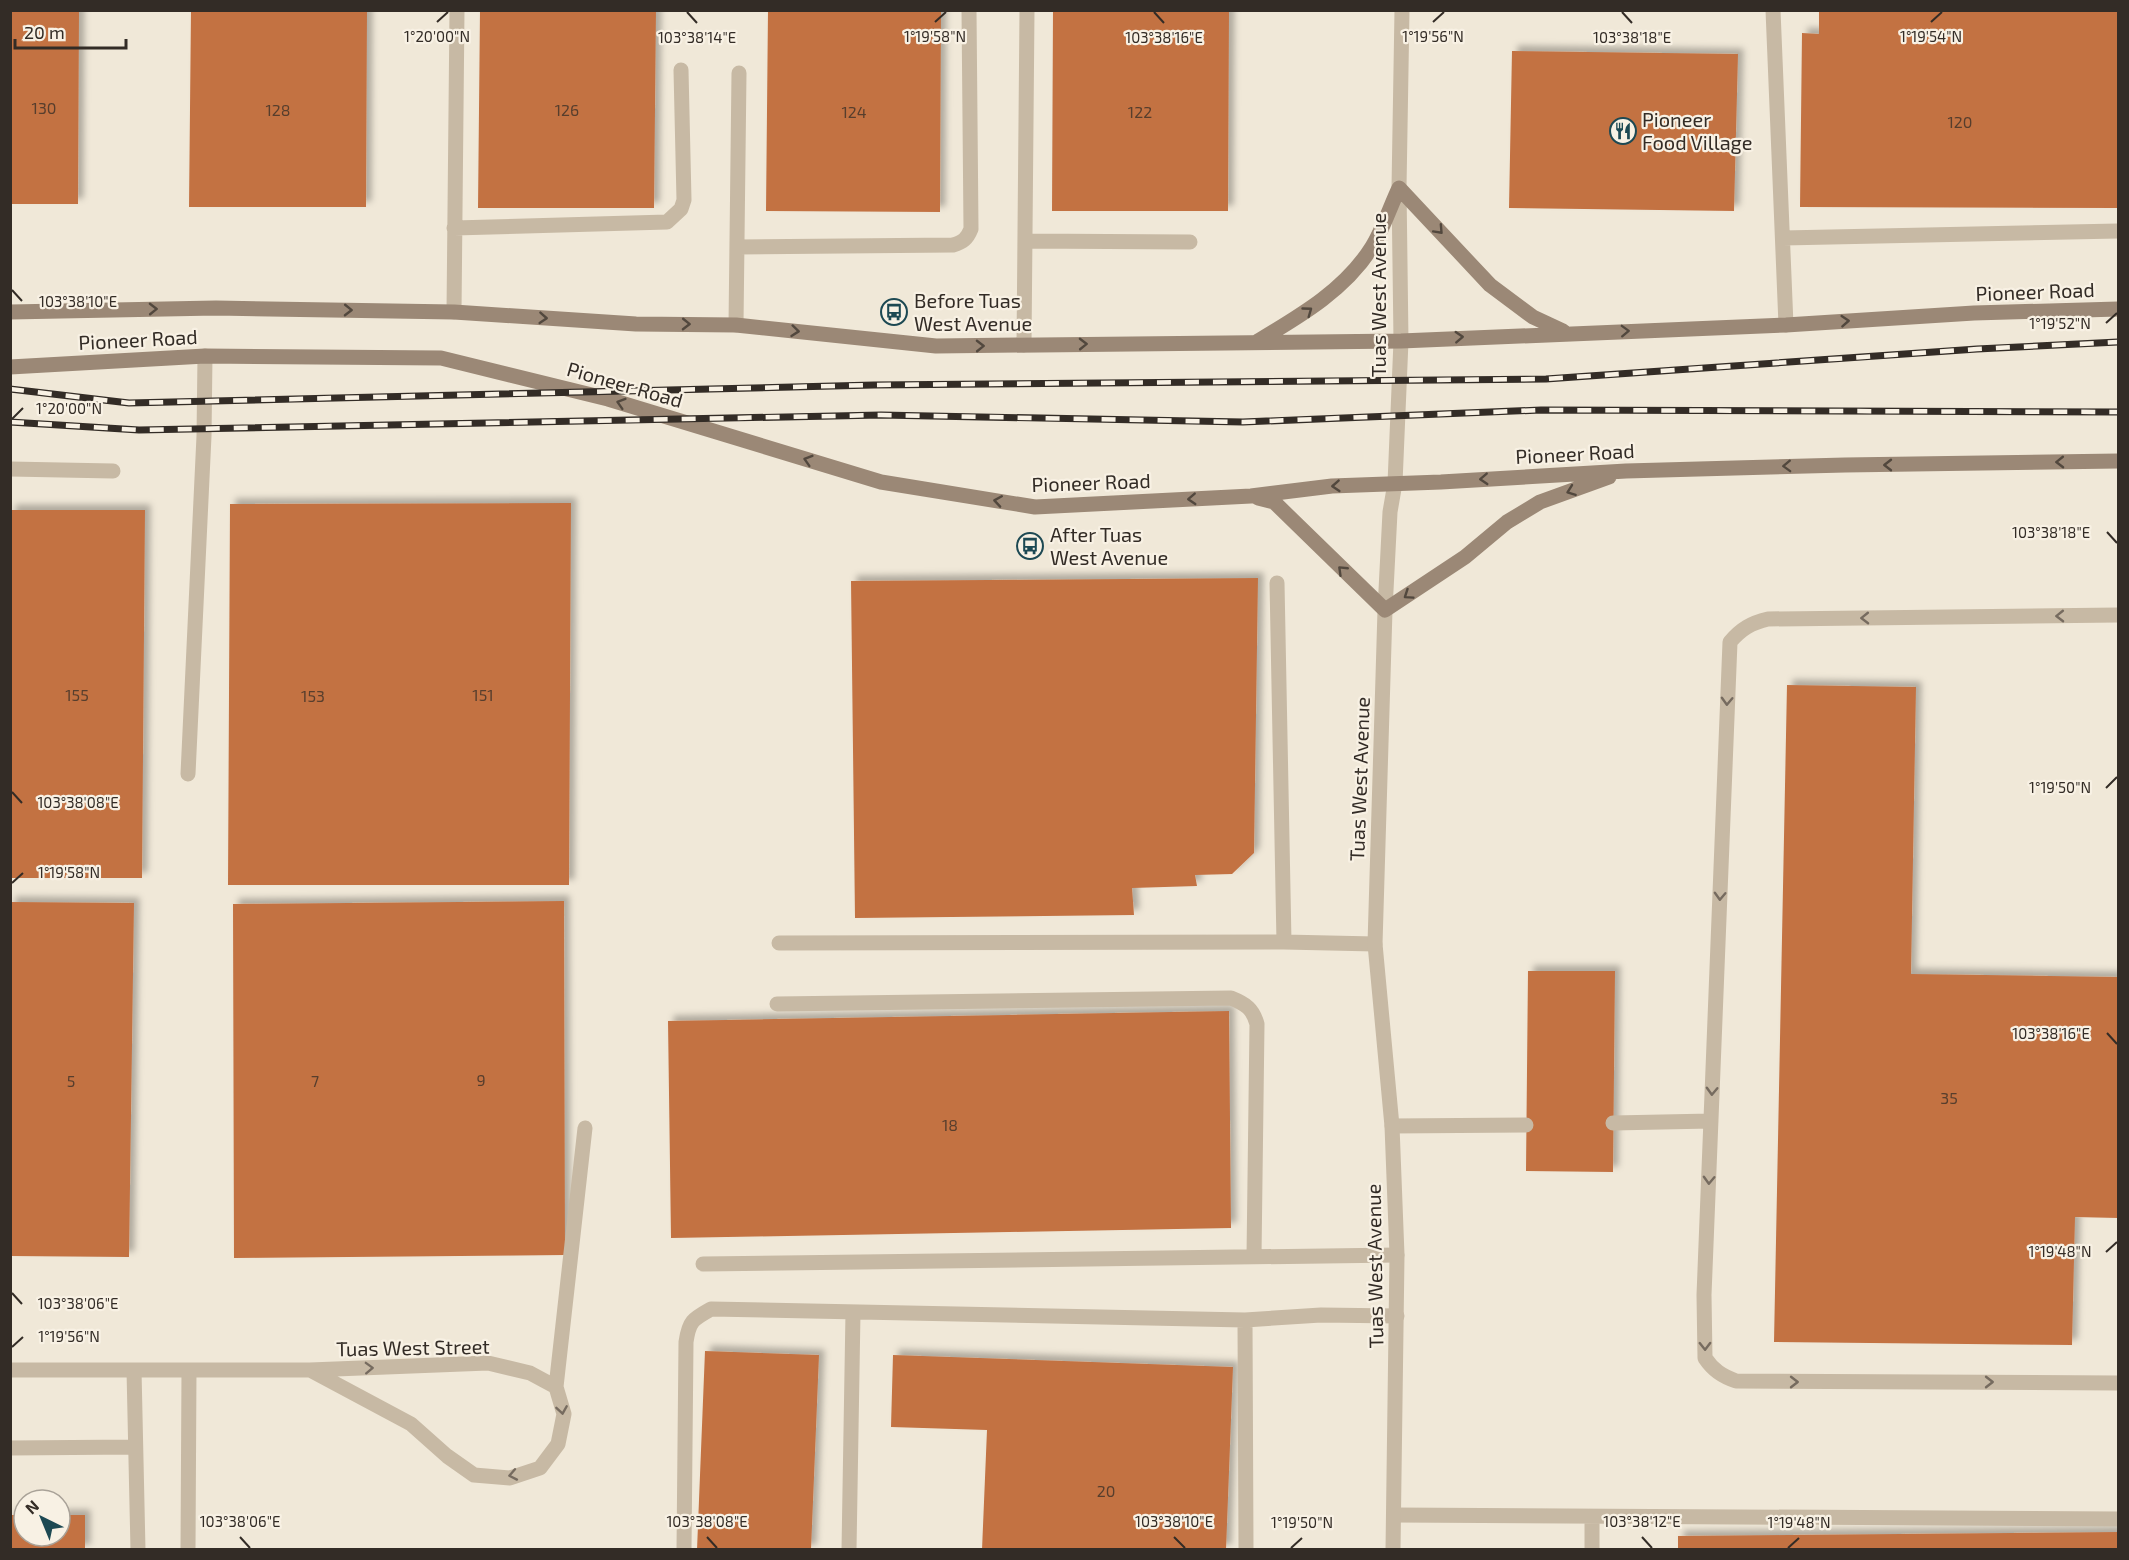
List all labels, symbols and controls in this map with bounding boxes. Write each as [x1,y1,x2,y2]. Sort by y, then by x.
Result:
scale bar [15,12,126,50]
text: 20 m [24,21,65,43]
text: 1°20'00"N [404,27,470,45]
text: 1°19'58"N [904,27,966,45]
text: 1°19'56"N [1402,27,1464,45]
text: 1°19'54"N [1900,27,1962,45]
text: 103°38'14"E [658,28,736,46]
text: 103°38'16"E [1125,28,1203,46]
text: 103°38'18"E [1593,28,1671,46]
house number: 130 [32,98,56,117]
house number: 128 [265,100,291,119]
house number: 126 [555,100,579,119]
house number: 124 [841,102,867,121]
house number: 122 [1128,102,1152,121]
place label: Pioneer Food Village [1642,107,1752,154]
house number: 120 [1947,112,1973,131]
restaurant icon: Pioneer Food Village [1608,116,1638,146]
street label: Tuas West Avenue [1366,213,1390,377]
one-way arrow [1432,223,1443,234]
street label: Pioneer Road [1975,277,2095,305]
place label: Before Tuas West Avenue [914,288,1032,335]
text: 103°38'10"E [39,292,117,310]
bus stop icon: Before Tuas West Avenue [879,297,909,327]
one-way arrow [148,303,157,315]
one-way arrow [343,304,352,316]
one-way arrow [1301,307,1312,318]
one-way arrow [538,311,547,324]
text: 1°19'52"N [2029,314,2091,332]
one-way arrow [1840,315,1849,328]
one-way arrow [682,318,691,331]
street label: Pioneer Road [78,324,198,354]
one-way arrow [790,324,799,337]
one-way arrow [1620,324,1629,337]
one-way arrow [1455,331,1464,344]
one-way arrow [1078,338,1087,350]
one-way arrow [976,339,985,352]
street label: Pioneer Road [564,356,686,412]
one-way arrow [616,398,627,410]
text: 1°20'00"N [36,399,102,417]
street label: Pioneer Road [1515,438,1635,468]
one-way arrow [803,455,814,467]
one-way arrow [2056,456,2065,468]
one-way arrow [1884,459,1893,471]
one-way arrow [1782,460,1791,473]
street label: Pioneer Road [1031,468,1151,496]
one-way arrow [1479,473,1488,486]
one-way arrow [1332,479,1341,492]
one-way arrow [1566,484,1577,496]
one-way arrow [1188,492,1197,505]
one-way arrow [993,495,1003,507]
place label: After Tuas West Avenue [1050,522,1168,569]
text: 103°38'18"E [2012,523,2090,541]
bus stop icon: After Tuas West Avenue [1015,531,1045,561]
one-way arrow [1339,567,1350,578]
one-way arrow [1404,588,1415,599]
one-way arrow [2056,610,2065,622]
one-way arrow [1861,612,1870,624]
house number: 155 [65,685,89,704]
house number: 151 [472,685,494,704]
house number: 153 [301,686,325,705]
street label: Tuas West Avenue [1344,696,1374,862]
one-way arrow [1721,696,1734,705]
text: 1°19'50"N [2029,778,2091,796]
text: 103°38'08"E [37,793,119,811]
text: 1°19'58"N [38,863,100,881]
one-way arrow [1713,891,1726,900]
text: 103°38'16"E [2012,1024,2090,1042]
house number: 9 [476,1070,486,1089]
house number: 5 [67,1071,75,1090]
house number: 7 [311,1071,319,1090]
one-way arrow [1706,1086,1719,1095]
house number: 35 [1940,1088,1958,1107]
house number: 18 [942,1115,958,1134]
one-way arrow [1702,1175,1715,1184]
street label: Tuas West Avenue [1361,1183,1387,1349]
text: 1°19'48"N [2028,1242,2092,1260]
text: 103°38'06"E [38,1294,118,1312]
text: 1°19'56"N [38,1327,100,1345]
street label: Tuas West Street [336,1334,490,1360]
one-way arrow [1699,1342,1711,1351]
one-way arrow [364,1361,373,1374]
one-way arrow [1790,1376,1799,1388]
one-way arrow [1985,1376,1994,1388]
one-way arrow [555,1405,567,1415]
one-way arrow [508,1469,518,1481]
house number: 20 [1097,1481,1115,1500]
north arrow [12,1488,72,1548]
text: N [21,1496,42,1518]
text: 103°38'06"E [200,1512,280,1530]
text: 103°38'08"E [666,1512,748,1530]
text: 103°38'10"E [1135,1512,1213,1530]
text: 103°38'12"E [1603,1512,1681,1530]
text: 1°19'50"N [1271,1513,1333,1531]
text: 1°19'48"N [1767,1513,1831,1531]

